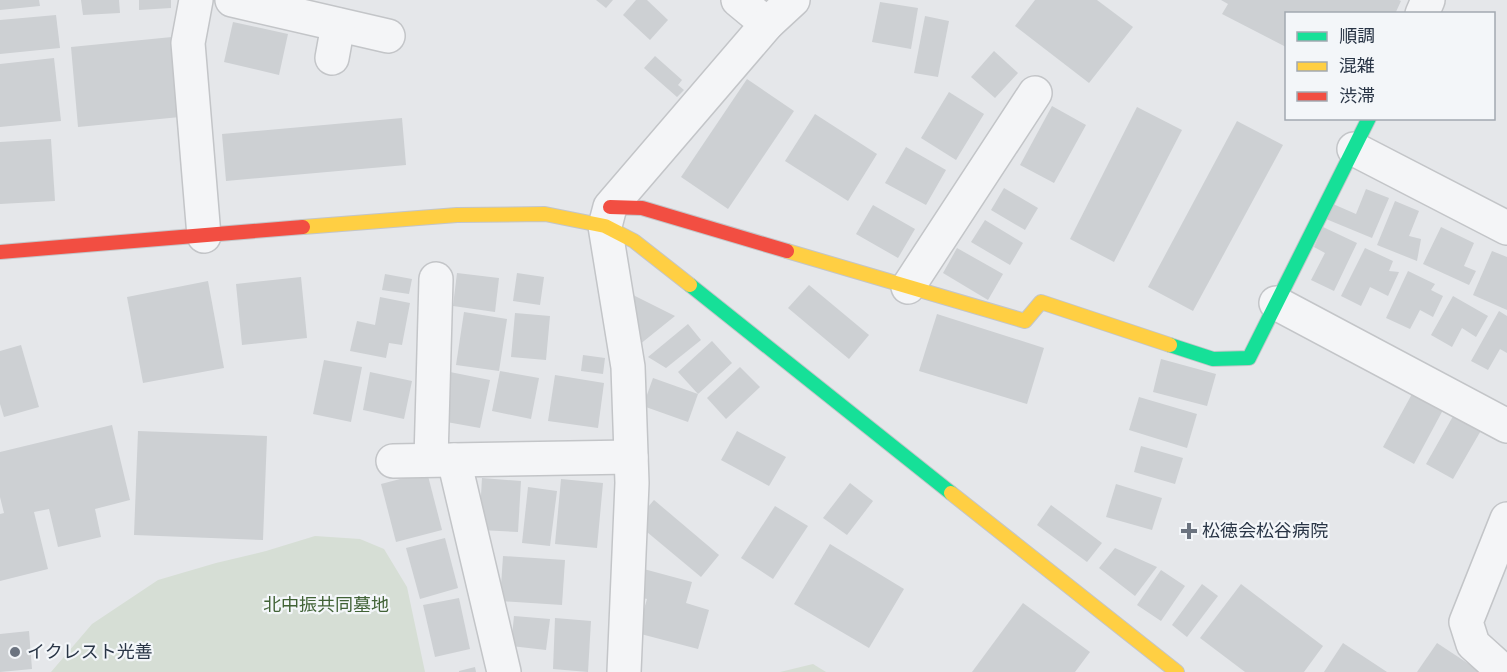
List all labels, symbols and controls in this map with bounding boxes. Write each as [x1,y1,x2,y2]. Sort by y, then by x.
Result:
legend [1285,12,1495,120]
text: 順調 [1339,25,1375,47]
text: 混雑 [1339,55,1375,77]
text: 渋滞 [1339,85,1375,107]
place label: 松徳会松谷病院 [1202,520,1328,542]
marker: 松徳会松谷病院 [1180,522,1198,540]
park label: 北中振共同墓地 [263,594,389,616]
place label: イクレスト光善 [27,641,153,663]
marker: イクレスト光善 [8,645,22,659]

